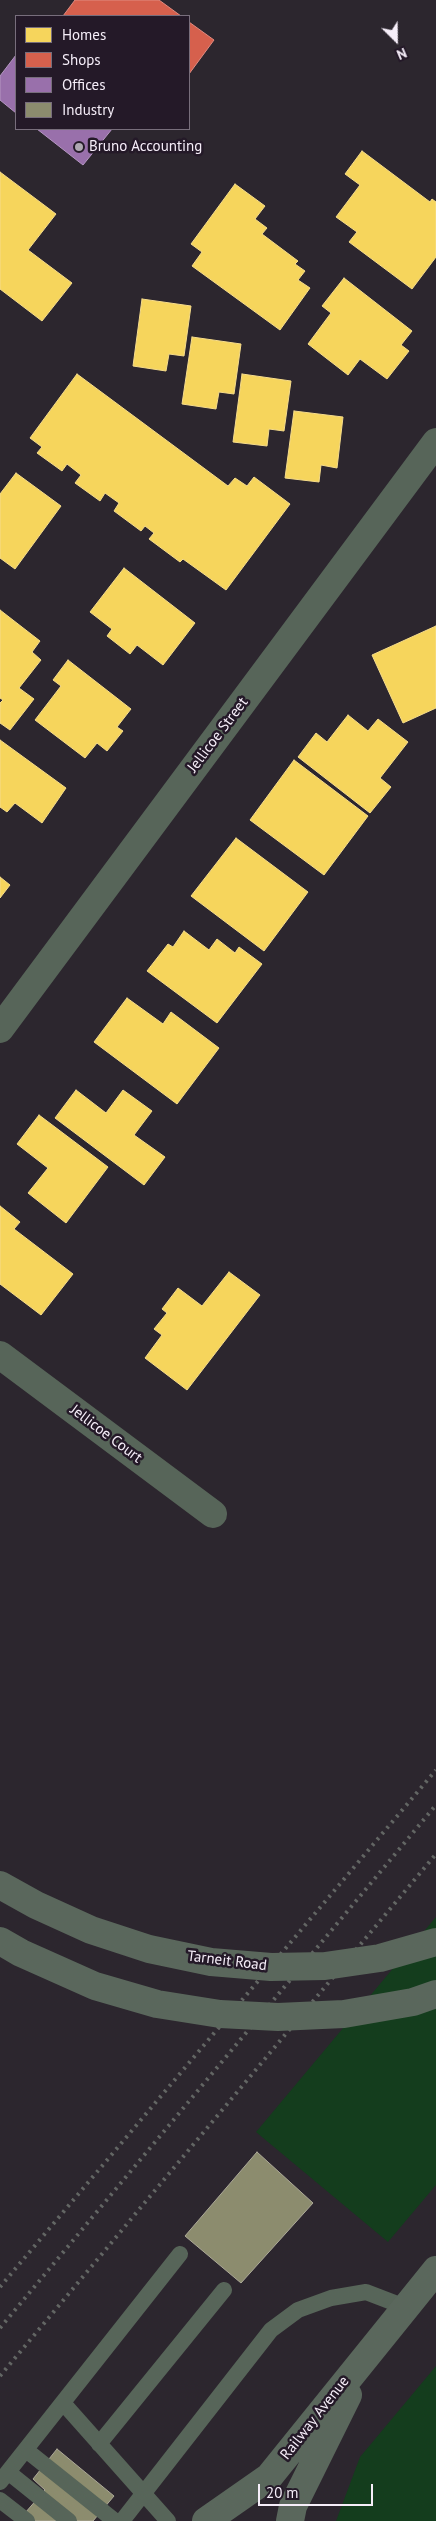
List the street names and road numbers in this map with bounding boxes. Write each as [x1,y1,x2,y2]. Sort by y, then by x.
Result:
street label: Jellicoe Street [184,694,252,776]
street label: Jellicoe Court [66,1401,146,1467]
street label: Tarneit Road [186,1947,268,1975]
street label: Railway Avenue [277,2373,353,2463]

